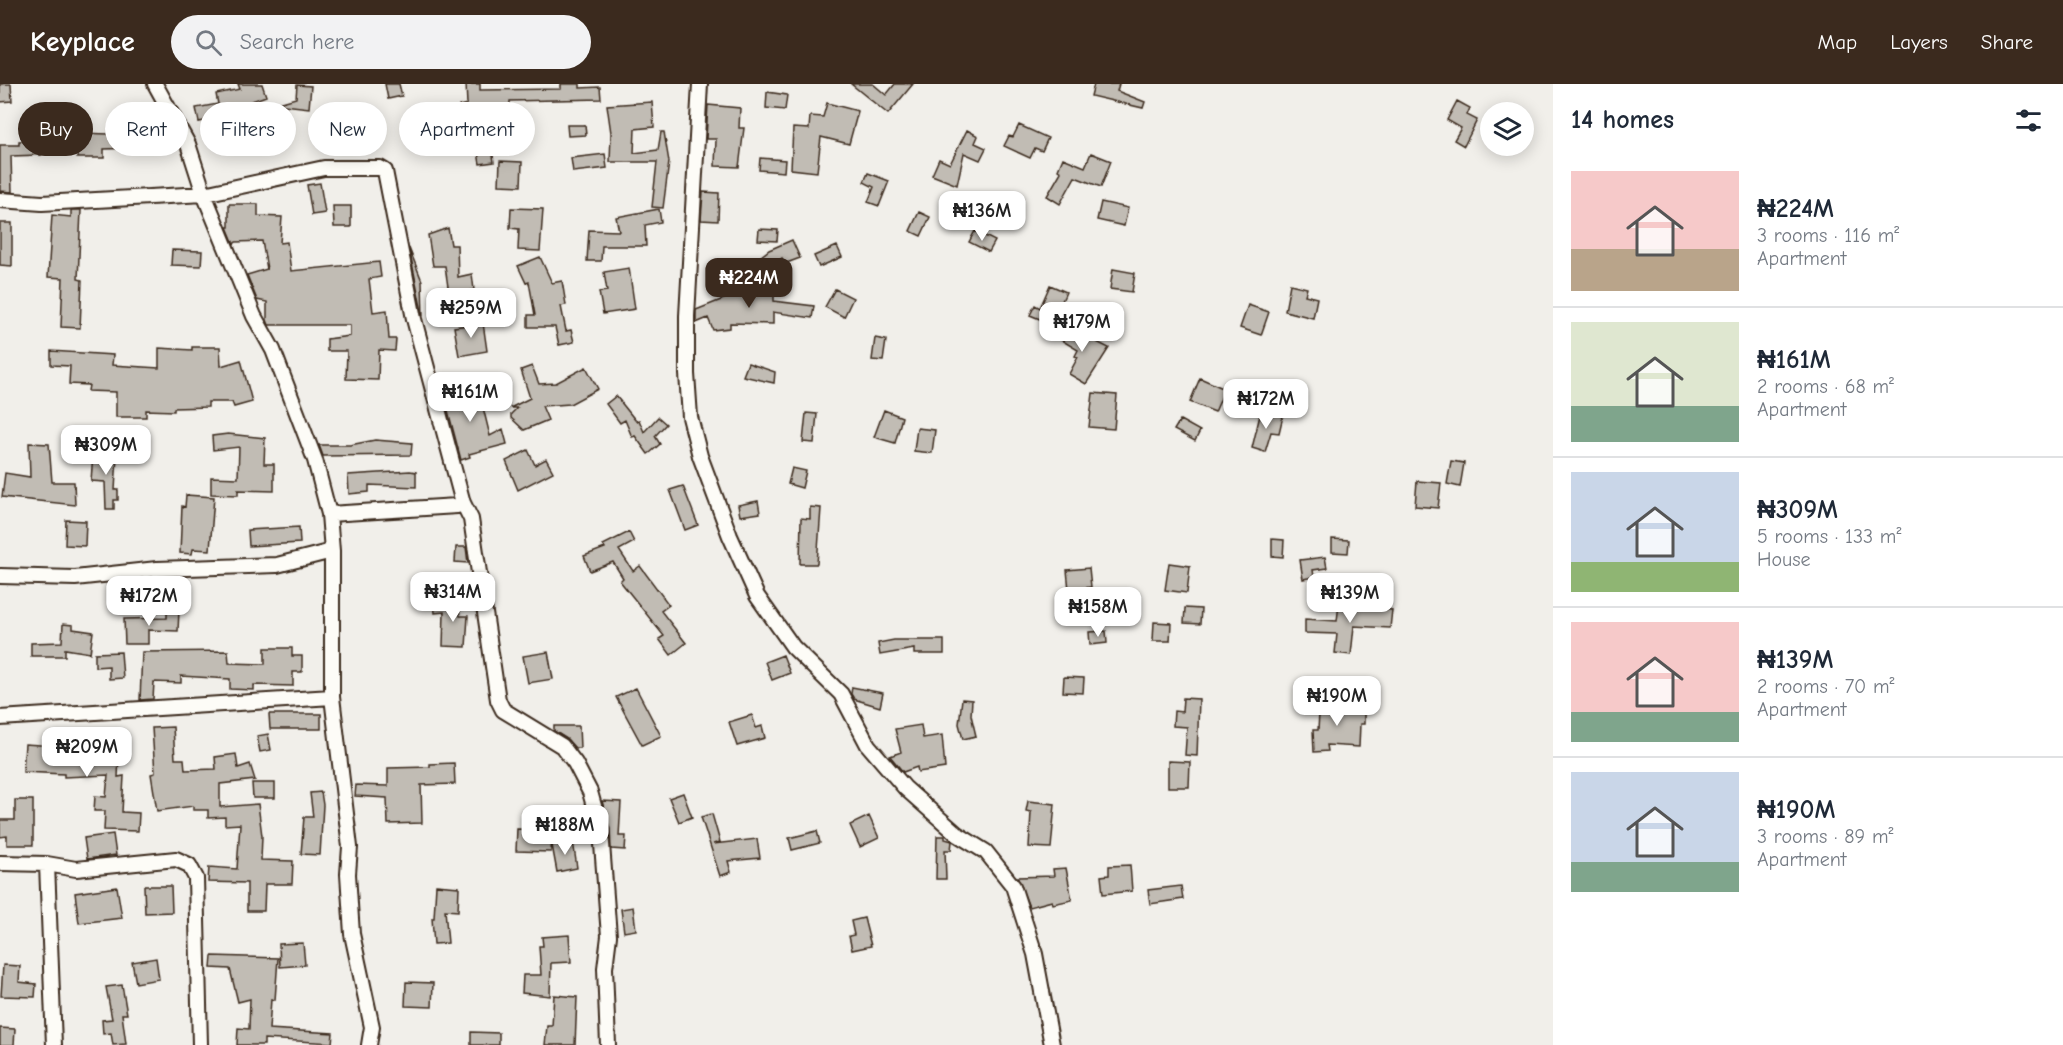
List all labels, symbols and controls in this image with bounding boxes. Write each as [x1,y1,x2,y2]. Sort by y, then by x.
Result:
search box [171,15,591,69]
text: Keyplace [30,26,135,58]
icon: search [192,26,225,59]
text: Search here [240,29,354,55]
text: Map [1818,30,1857,54]
text: Layers [1890,30,1948,54]
text: Share [1981,30,2033,54]
chip: Buy [18,102,93,156]
chip: Rent [105,102,188,156]
chip: Filters [200,102,296,156]
chip: New [308,102,387,156]
chip: Apartment [399,102,535,156]
map controls [1480,102,1534,156]
button: layers [1480,102,1534,156]
icon: filters [2012,104,2045,137]
text: 14 homes [1571,105,1674,135]
pin: ₦136M [940,191,1024,242]
text: ₦224M [1757,194,1834,224]
icon: home [1619,195,1691,267]
text: ₦136M [953,199,1011,222]
text: 3 rooms · 116 m² [1757,224,1899,247]
text: Apartment [1757,247,1847,270]
pin: ₦224M [707,258,791,309]
text: ₦224M [719,266,779,289]
pin: ₦259M [429,288,513,339]
text: ₦259M [440,296,502,319]
pin: ₦179M [1040,302,1124,353]
text: ₦179M [1053,310,1111,333]
text: ₦161M [1757,345,1831,375]
icon: home [1619,346,1691,418]
pin: ₦161M [428,372,512,423]
text: 2 rooms · 68 m² [1757,375,1894,398]
pin: ₦172M [1224,379,1308,430]
text: ₦161M [442,380,498,403]
text: ₦172M [1237,387,1295,410]
text: Apartment [1757,398,1847,421]
pin: ₦309M [64,425,148,476]
text: ₦309M [75,433,137,456]
text: ₦309M [1757,495,1838,525]
icon: home [1619,496,1691,568]
text: 5 rooms · 133 m² [1757,525,1901,548]
text: House [1757,548,1811,571]
pin: ₦314M [411,572,495,623]
pin: ₦139M [1308,573,1392,624]
pin: ₦172M [107,576,191,627]
text: ₦314M [424,580,482,603]
text: ₦139M [1321,581,1379,604]
text: ₦172M [120,584,178,607]
pin: ₦158M [1056,587,1140,638]
text: ₦158M [1068,595,1128,618]
text: ₦139M [1757,645,1833,675]
icon: home [1619,646,1691,718]
text: 2 rooms · 70 m² [1757,675,1894,698]
pin: ₦190M [1295,676,1379,727]
text: ₦190M [1307,684,1367,707]
text: Apartment [1757,698,1847,721]
pin: ₦209M [45,727,129,778]
text: ₦209M [56,735,118,758]
text: ₦190M [1757,795,1835,825]
icon: home [1619,796,1691,868]
pin: ₦188M [523,805,607,856]
text: ₦188M [536,813,594,836]
text: 3 rooms · 89 m² [1757,825,1893,848]
text: Apartment [1757,848,1847,871]

